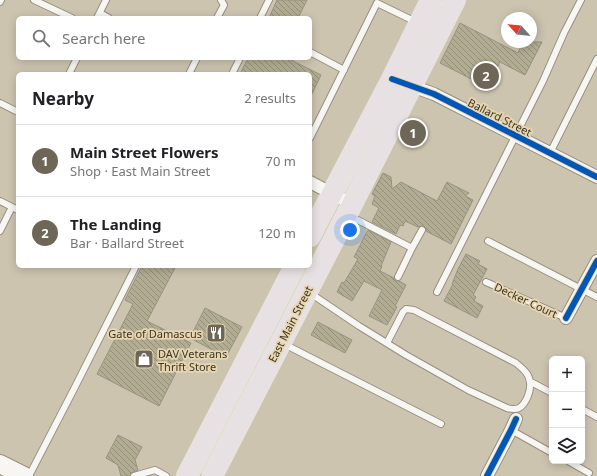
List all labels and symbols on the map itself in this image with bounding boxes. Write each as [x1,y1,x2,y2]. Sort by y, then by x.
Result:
north arrow [501,12,537,48]
pin: 2 [473,61,499,91]
street label: Ballard Street [465,94,535,140]
pin: 1 [400,118,426,148]
your location [340,220,360,240]
street label: Decker Court [492,279,560,321]
street label: East Main Street [264,283,316,365]
restaurant icon: Gate of Damascus [205,322,227,344]
place label: Gate of Damascus [108,326,202,341]
place label: DAV Veterans Thrift Store [158,346,227,374]
shop icon: DAV Veterans Thrift Store [133,348,155,370]

